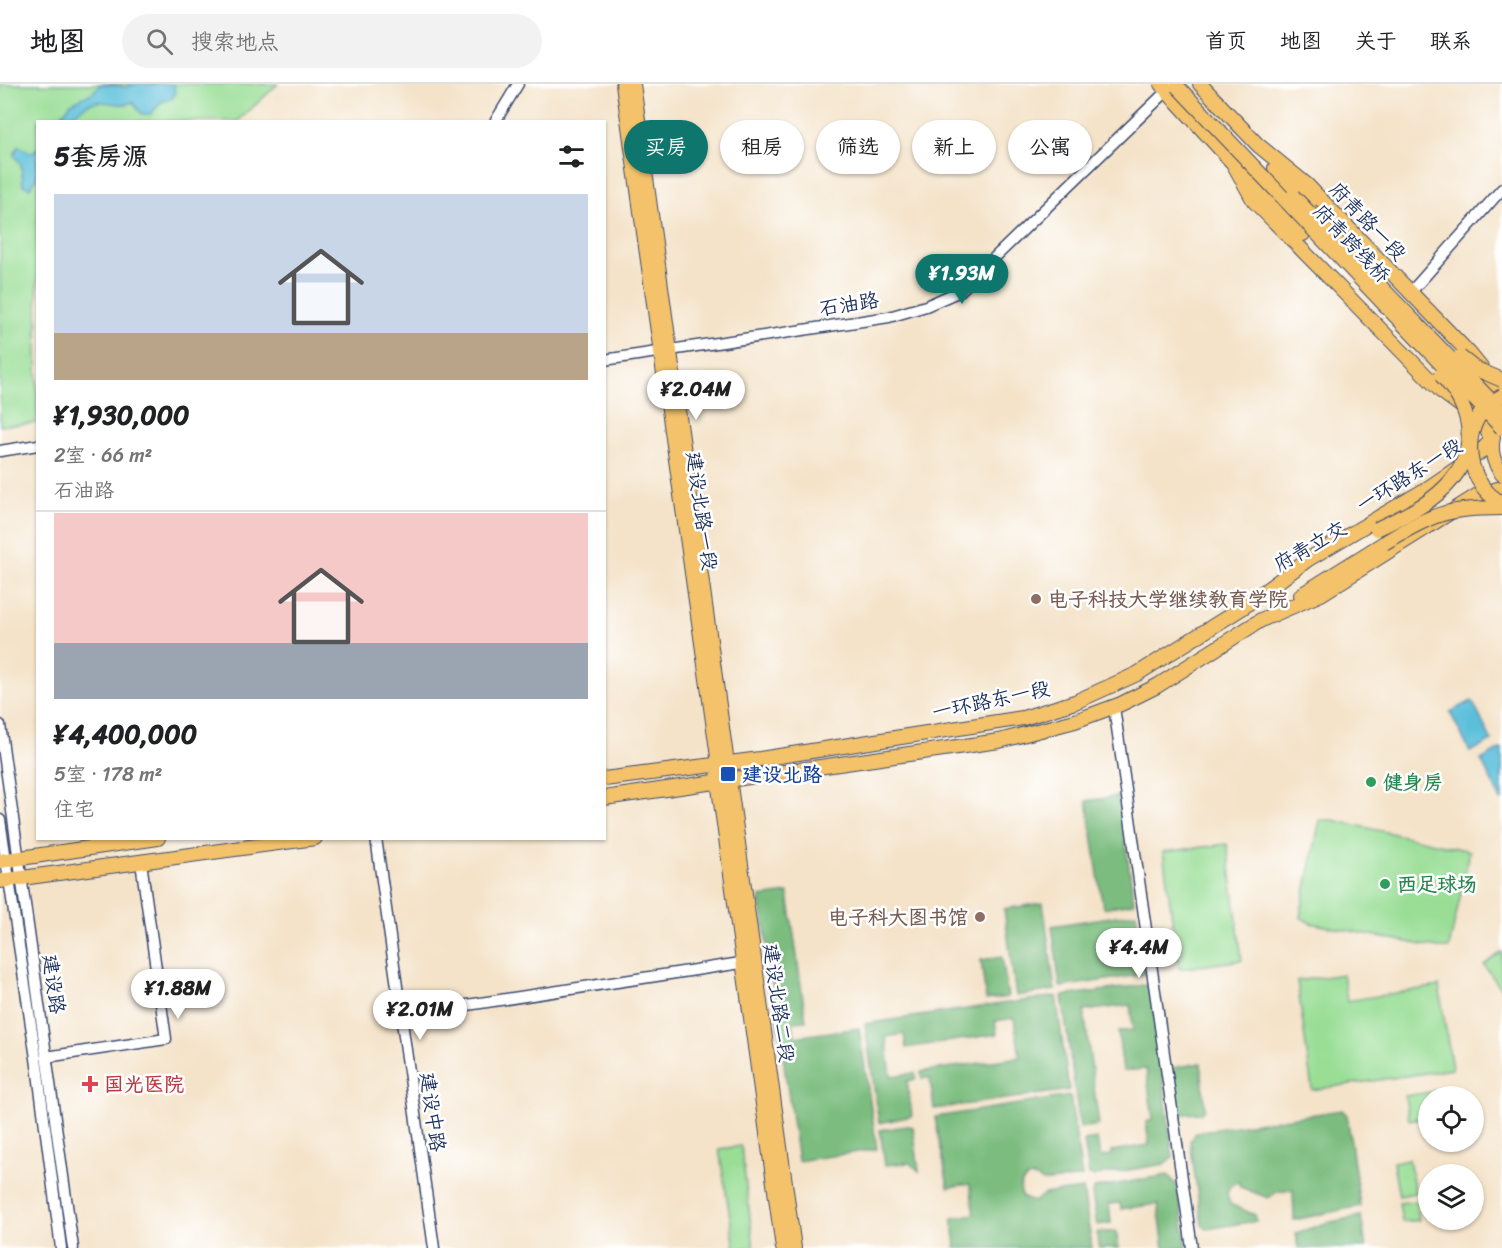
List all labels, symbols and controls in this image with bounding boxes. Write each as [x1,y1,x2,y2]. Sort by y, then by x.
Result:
search box [122,14,542,68]
text: 地图 [30,17,86,66]
text: 搜索地点 [191,22,279,61]
text: 首页 [1205,22,1247,60]
text: 地图 [1280,22,1322,60]
text: 关于 [1355,22,1397,60]
text: 联系 [1430,22,1472,60]
icon: search [143,25,176,58]
chip: 买房 [624,120,708,174]
chip: 租房 [720,120,804,174]
chip: 筛选 [816,120,900,174]
chip: 新上 [912,120,996,174]
chip: 公寓 [1008,120,1092,174]
text: 5套房源 [54,133,148,179]
icon: filters [555,140,588,173]
street label: 府青路一段 [1320,173,1415,269]
street label: 府青跨线桥 [1304,195,1399,291]
icon: home [267,233,375,341]
pin: ¥1.93M [913,254,1011,305]
text: ¥1.93M [929,256,995,291]
street label: 石油路 [817,282,882,326]
pin: ¥2.04M [647,370,745,421]
text: ¥2.04M [661,372,731,407]
text: ¥1,930,000 [54,392,190,438]
street label: 一环路东一段 [1349,429,1469,522]
text: 2室 · 66 m² [54,438,152,473]
street label: 建设北路一段 [676,449,727,573]
text: 石油路 [54,473,114,508]
street label: 府青立交 [1267,511,1354,582]
icon: home [267,552,375,660]
place label: 电子科技大学继续教育学院 [1048,582,1288,617]
marker: 电子科技大学继续教育学院 [1029,592,1043,606]
street label: 一环路东一段 [929,671,1053,730]
text: ¥4,400,000 [54,711,197,757]
text: 5室 · 178 m² [54,757,162,792]
place label: 建设北路 [742,757,822,792]
marker: 建设北路 [719,765,737,783]
place label: 健身房 [1383,765,1443,800]
marker: 健身房 [1364,775,1378,789]
text: 住宅 [54,792,94,827]
place label: 西足球场 [1397,867,1477,902]
marker: 西足球场 [1378,877,1392,891]
place label: 电子科大图书馆 [828,900,968,935]
marker: 电子科大图书馆 [973,910,987,924]
pin: ¥4.4M [1097,928,1181,979]
text: ¥4.4M [1110,930,1168,965]
street label: 建设北路二段 [753,941,804,1065]
street label: 建设路 [32,952,75,1017]
pin: ¥1.88M [129,969,227,1020]
text: ¥1.88M [145,971,211,1006]
pin: ¥2.01M [371,990,469,1041]
text: ¥2.01M [387,992,453,1027]
place label: 国光医院 [104,1067,184,1102]
street label: 建设中路 [410,1070,456,1155]
marker: 国光医院 [81,1075,99,1093]
map controls [1418,1086,1484,1230]
button: locate [1418,1086,1484,1152]
button: layers [1418,1164,1484,1230]

